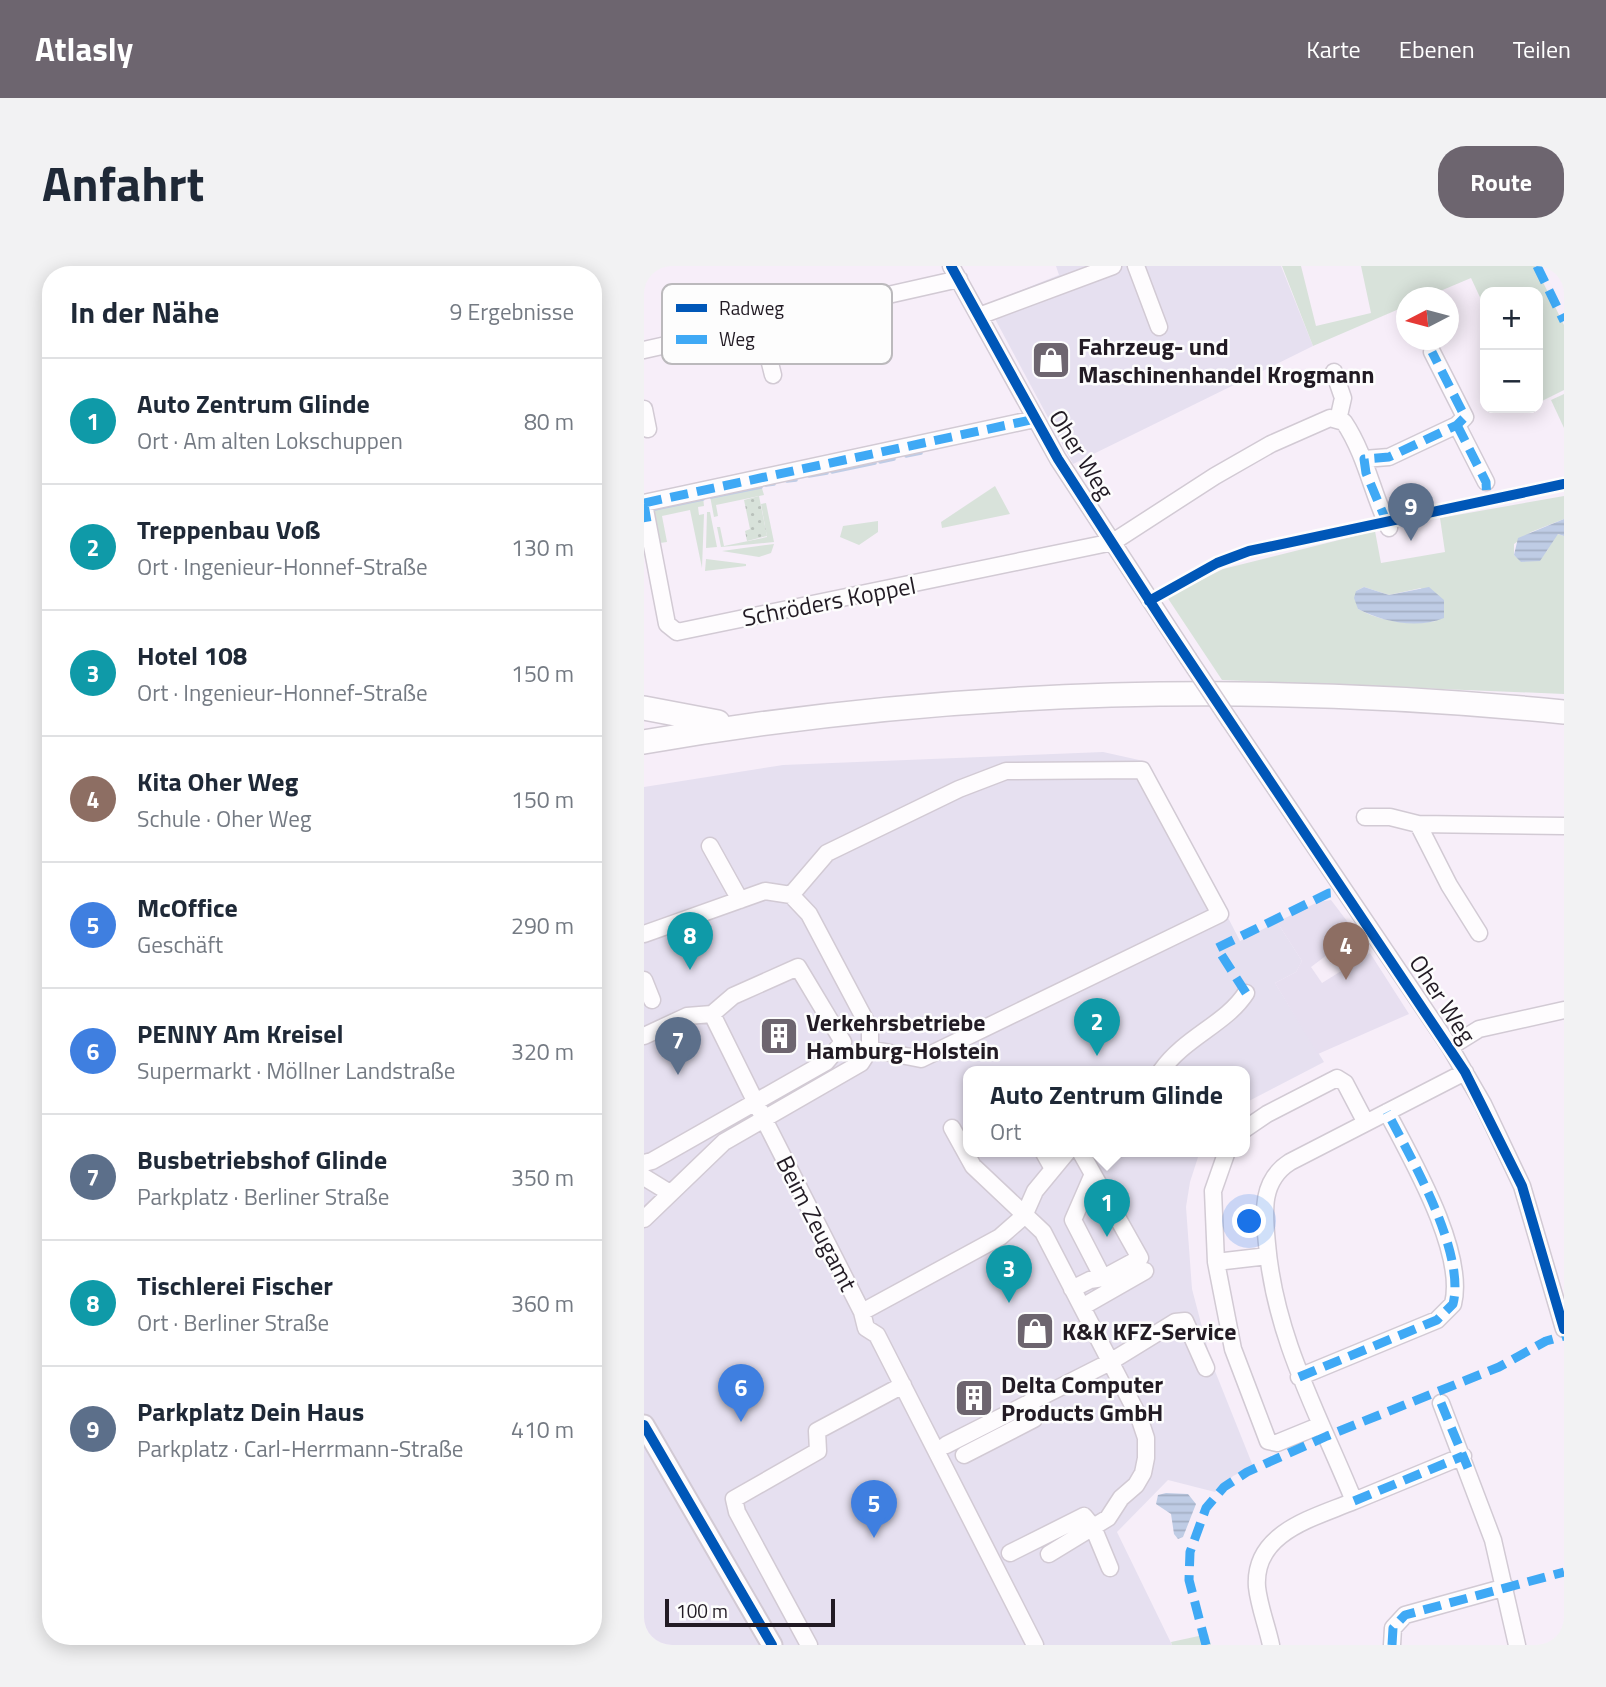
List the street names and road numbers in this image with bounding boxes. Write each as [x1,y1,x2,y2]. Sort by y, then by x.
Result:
street label: Oher Weg [1040,402,1124,506]
street label: Schröders Koppel [739,567,919,635]
street label: Oher Weg [1401,947,1485,1051]
street label: Beim Zeugamt [767,1149,867,1298]

